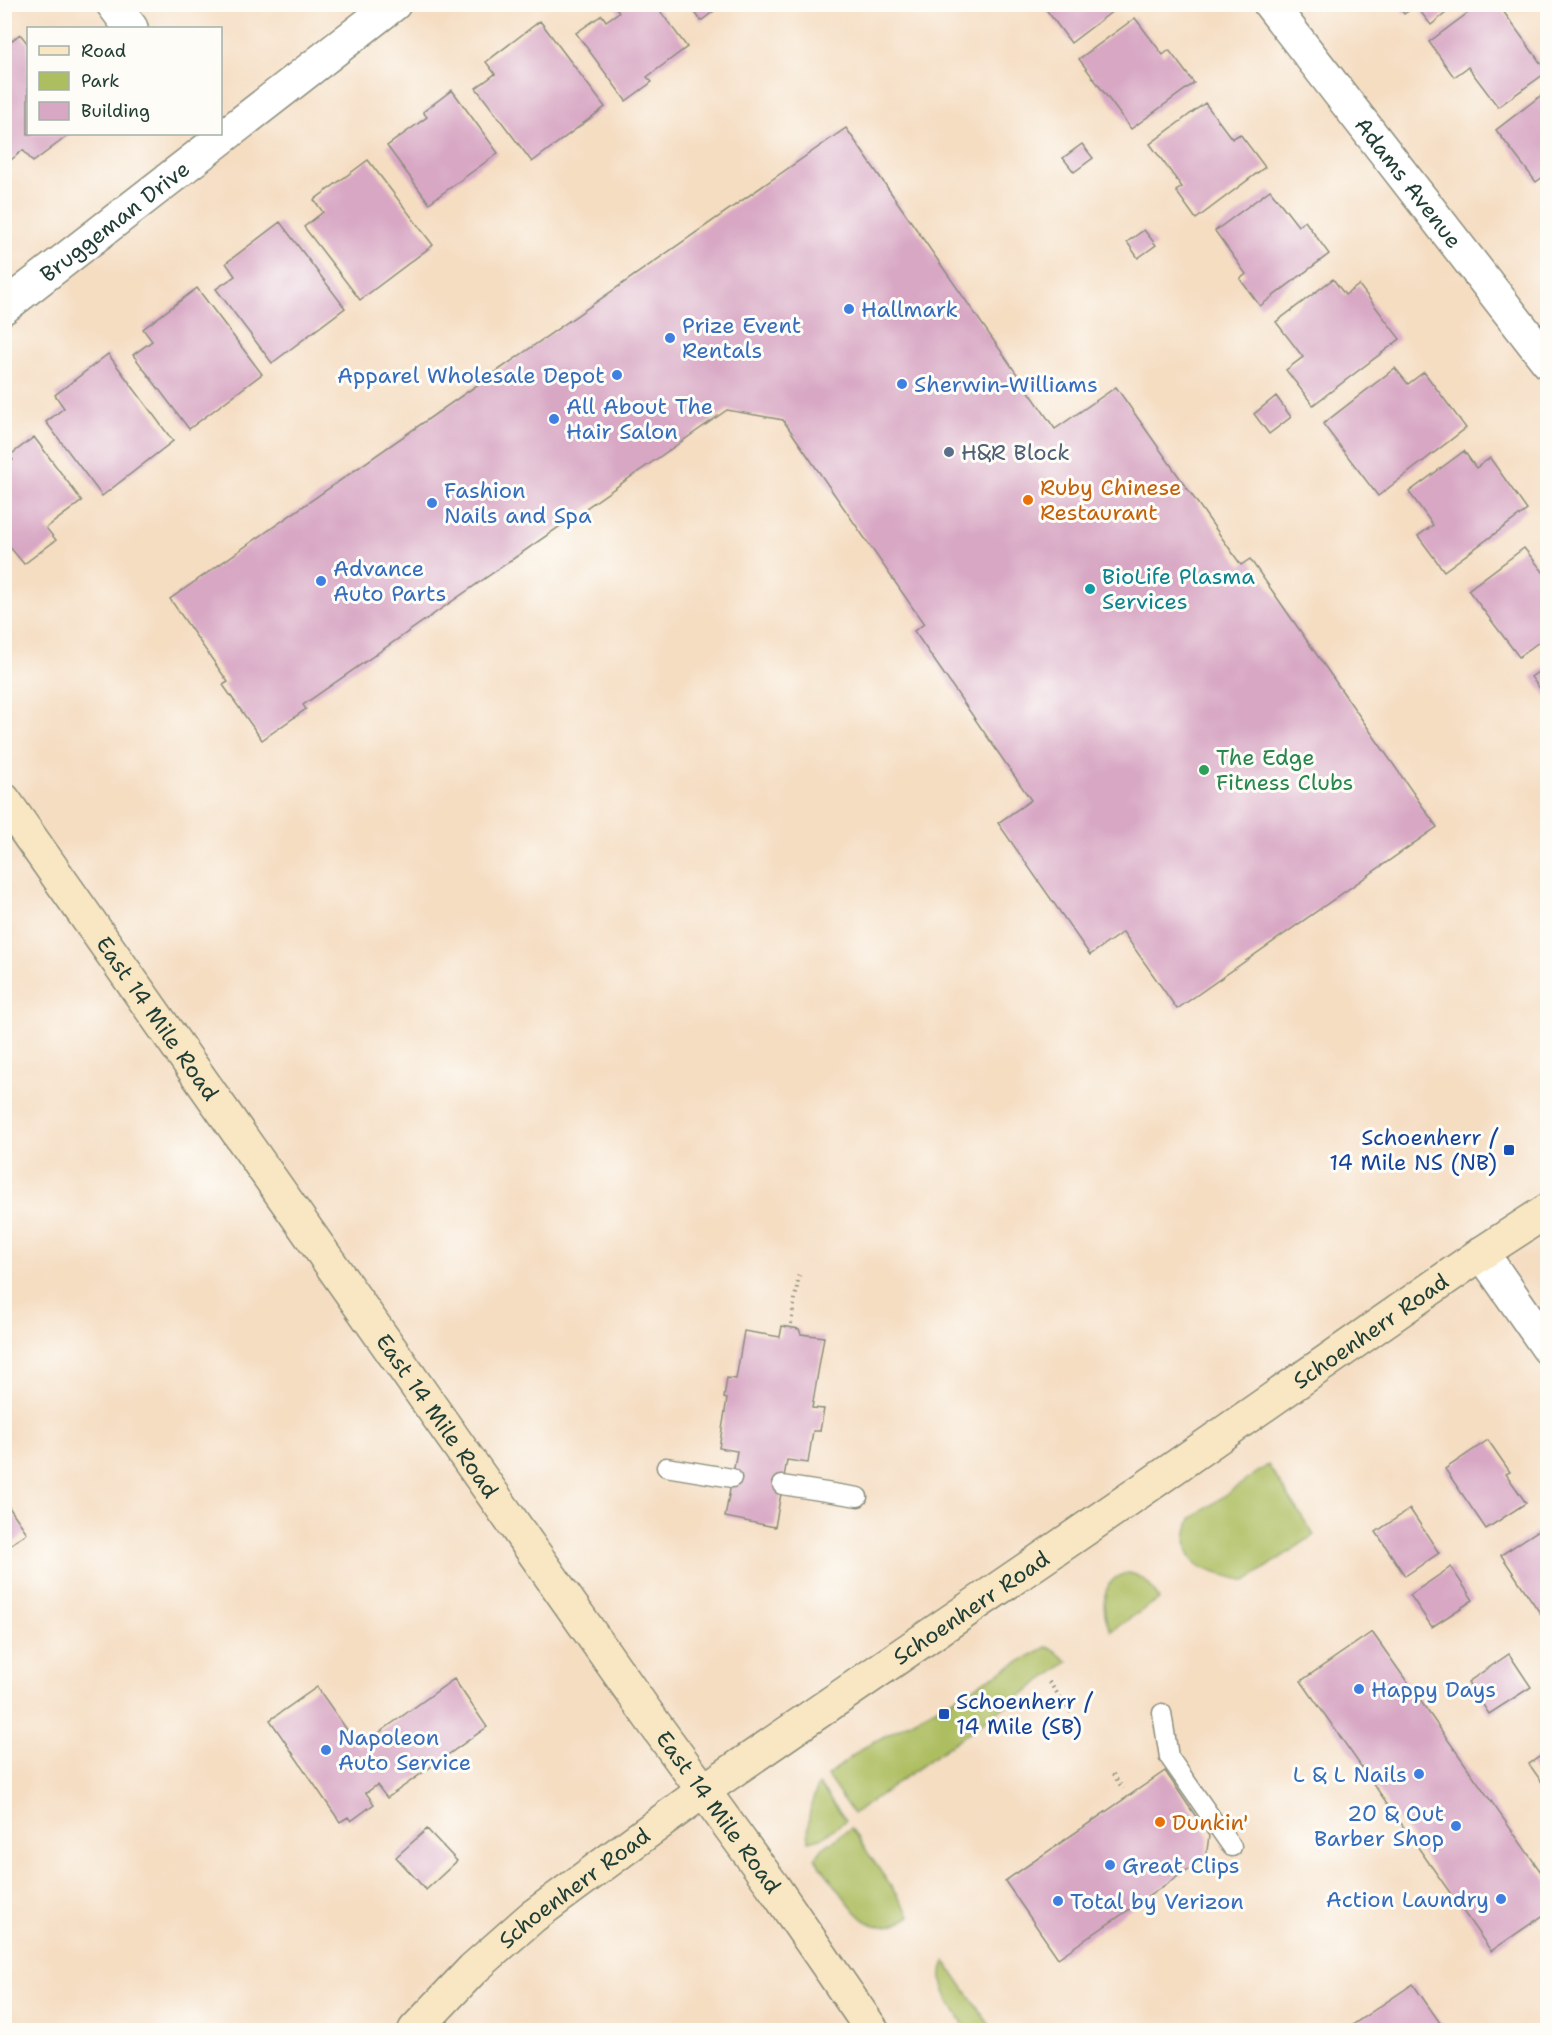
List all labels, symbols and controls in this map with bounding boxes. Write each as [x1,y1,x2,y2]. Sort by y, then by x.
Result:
legend [27,27,222,135]
text: Road [81,39,126,63]
text: Park [81,69,120,93]
text: Building [81,99,150,123]
street label: Adams Avenue [1348,111,1468,254]
street label: Bruggeman Drive [34,154,196,289]
place label: Hallmark [861,295,958,324]
marker: Hallmark [842,302,856,316]
place label: Prize Event Rentals [682,311,801,365]
marker: Prize Event Rentals [663,331,677,345]
place label: Apparel Wholesale Depot [337,361,605,390]
marker: Apparel Wholesale Depot [610,368,624,382]
place label: Sherwin-Williams [914,370,1098,399]
marker: Sherwin-Williams [895,377,909,391]
place label: All About The Hair Salon [566,392,713,446]
marker: All About The Hair Salon [547,412,561,426]
place label: H&R Block [961,438,1070,467]
marker: H&R Block [942,445,956,459]
place label: Ruby Chinese Restaurant [1040,473,1181,527]
place label: Fashion Nails and Spa [444,476,592,530]
marker: Ruby Chinese Restaurant [1021,493,1035,507]
marker: Fashion Nails and Spa [425,496,439,510]
place label: Advance Auto Parts [333,554,446,608]
place label: BioLife Plasma Services [1102,562,1255,616]
marker: Advance Auto Parts [314,574,328,588]
marker: BioLife Plasma Services [1083,582,1097,596]
place label: The Edge Fitness Clubs [1216,743,1353,797]
marker: The Edge Fitness Clubs [1197,763,1211,777]
street label: East 14 Mile Road [89,931,225,1107]
place label: Schoenherr / 14 Mile NS (NB) [1329,1123,1499,1177]
marker: Schoenherr / 14 Mile NS (NB) [1502,1143,1516,1157]
street label: Schoenherr Road [1287,1267,1454,1396]
street label: East 14 Mile Road [369,1328,505,1504]
street label: Schoenherr Road [887,1544,1055,1672]
place label: Happy Days [1371,1675,1496,1704]
marker: Happy Days [1352,1682,1366,1696]
place label: Schoenherr / 14 Mile (SB) [956,1687,1094,1741]
marker: Schoenherr / 14 Mile (SB) [937,1707,951,1721]
place label: Napoleon Auto Service [338,1723,471,1777]
street label: East 14 Mile Road [649,1725,788,1899]
marker: Napoleon Auto Service [319,1743,333,1757]
place label: L & L Nails [1293,1760,1407,1789]
marker: L & L Nails [1412,1767,1426,1781]
place label: 20 & Out Barber Shop [1314,1799,1444,1853]
place label: Dunkin' [1172,1808,1249,1837]
marker: Dunkin' [1153,1815,1167,1829]
marker: 20 & Out Barber Shop [1449,1819,1463,1833]
street label: Schoenherr Road [492,1821,656,1955]
place label: Great Clips [1122,1851,1240,1880]
marker: Great Clips [1103,1858,1117,1872]
place label: Action Laundry [1326,1885,1489,1914]
place label: Total by Verizon [1070,1887,1244,1916]
marker: Action Laundry [1494,1892,1508,1906]
marker: Total by Verizon [1051,1894,1065,1908]

